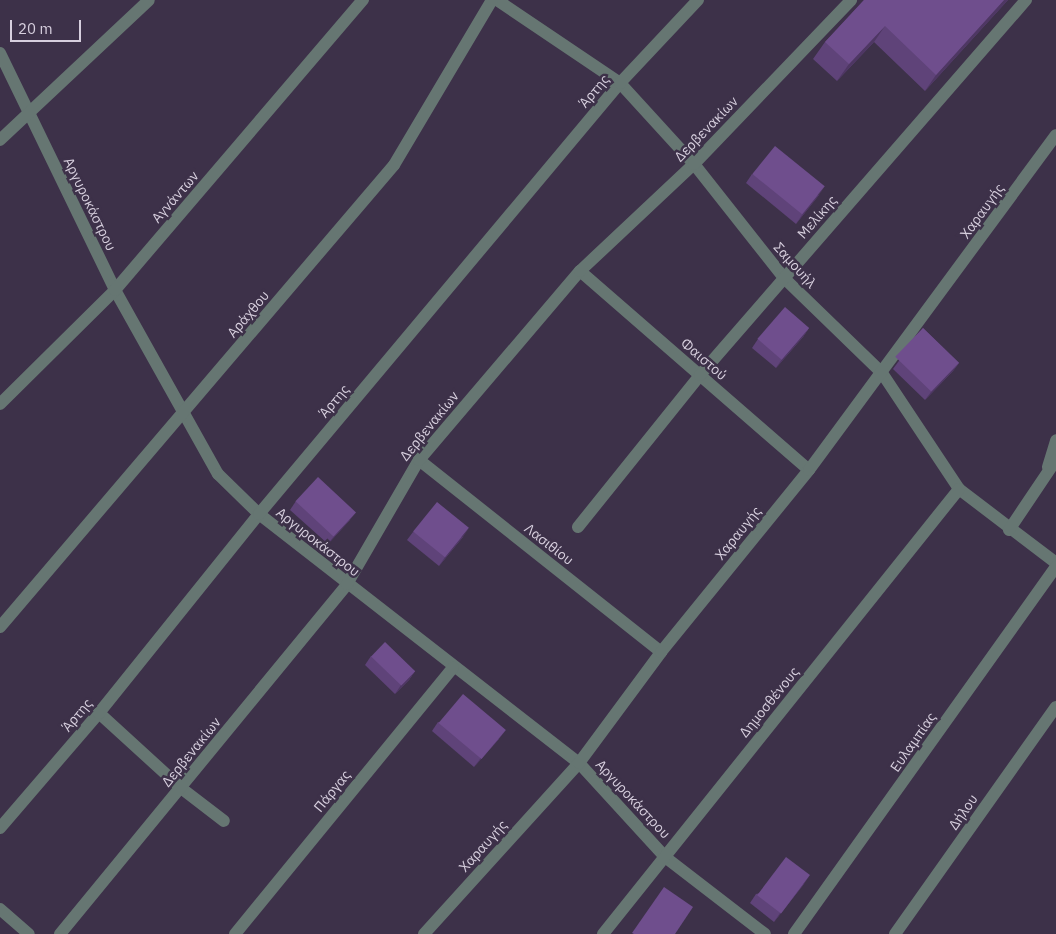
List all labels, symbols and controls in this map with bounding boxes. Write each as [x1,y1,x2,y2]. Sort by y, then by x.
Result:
scale bar [12,10,84,42]
text: 20 m [18,19,53,38]
street label: Άρτης [575,71,613,111]
street label: Δερβενακίων [671,93,741,165]
street label: Αργυροκάστρου [60,155,120,253]
street label: Αγνάντων [148,168,202,226]
street label: Χαραυγής [956,180,1008,242]
street label: Μελίκης [794,192,840,242]
street label: Σαμουήλ [770,239,820,291]
street label: Αράχθου [224,287,272,341]
street label: Φαιστού [677,334,731,384]
street label: Άρτης [315,381,353,421]
street label: Δερβενακίων [396,388,462,464]
street label: Χαραυγής [711,503,765,563]
street label: Αργυροκάστρου [273,504,363,580]
street label: Λασιθίου [521,520,577,568]
street label: Δημοσθένους [735,663,803,741]
street label: Άρτης [58,695,96,735]
street label: Ευλαμπίας [886,709,940,775]
street label: Δερβενακίων [158,714,224,790]
street label: Αργυροκάστρου [592,756,674,842]
street label: Πάργας [310,767,354,815]
street label: Δήλου [945,791,981,833]
street label: Χαραυγής [455,817,511,875]

